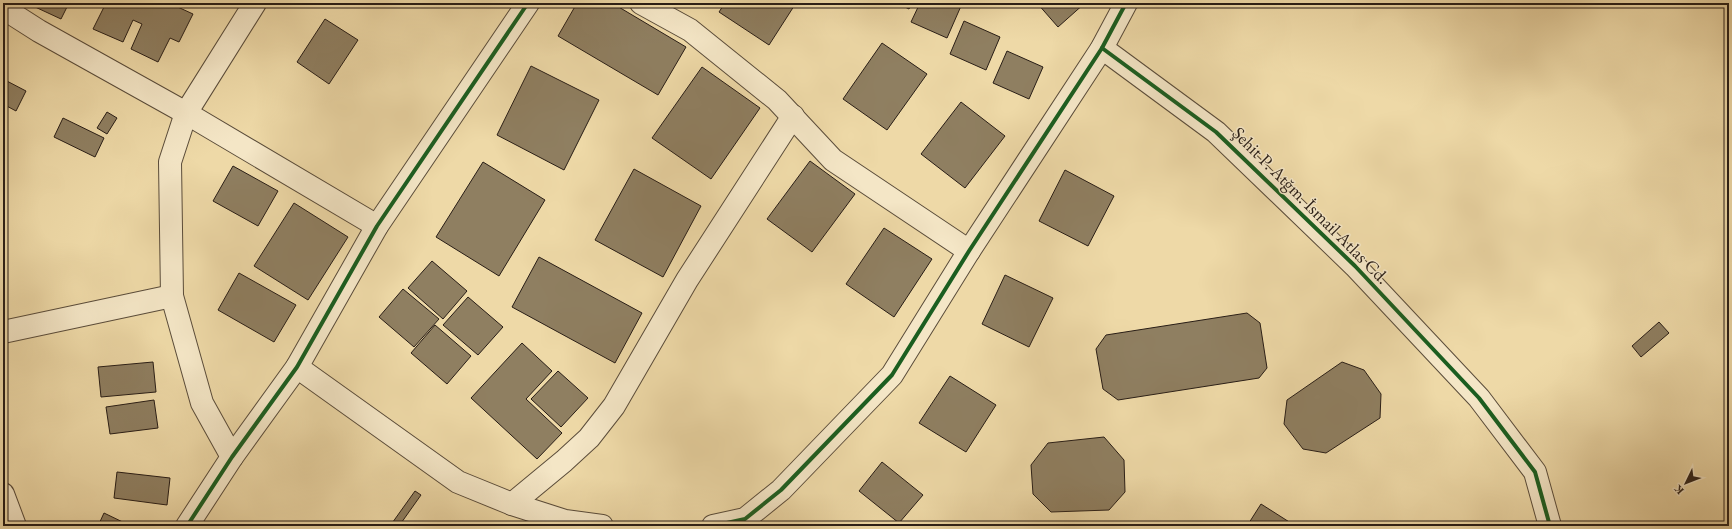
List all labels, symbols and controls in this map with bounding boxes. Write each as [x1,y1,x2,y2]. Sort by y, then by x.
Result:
street label: Şehit P. Atğm. İsmail Atlas Cd. [1228,122,1394,288]
north arrow [1666,463,1706,503]
text: K [1670,482,1687,498]

